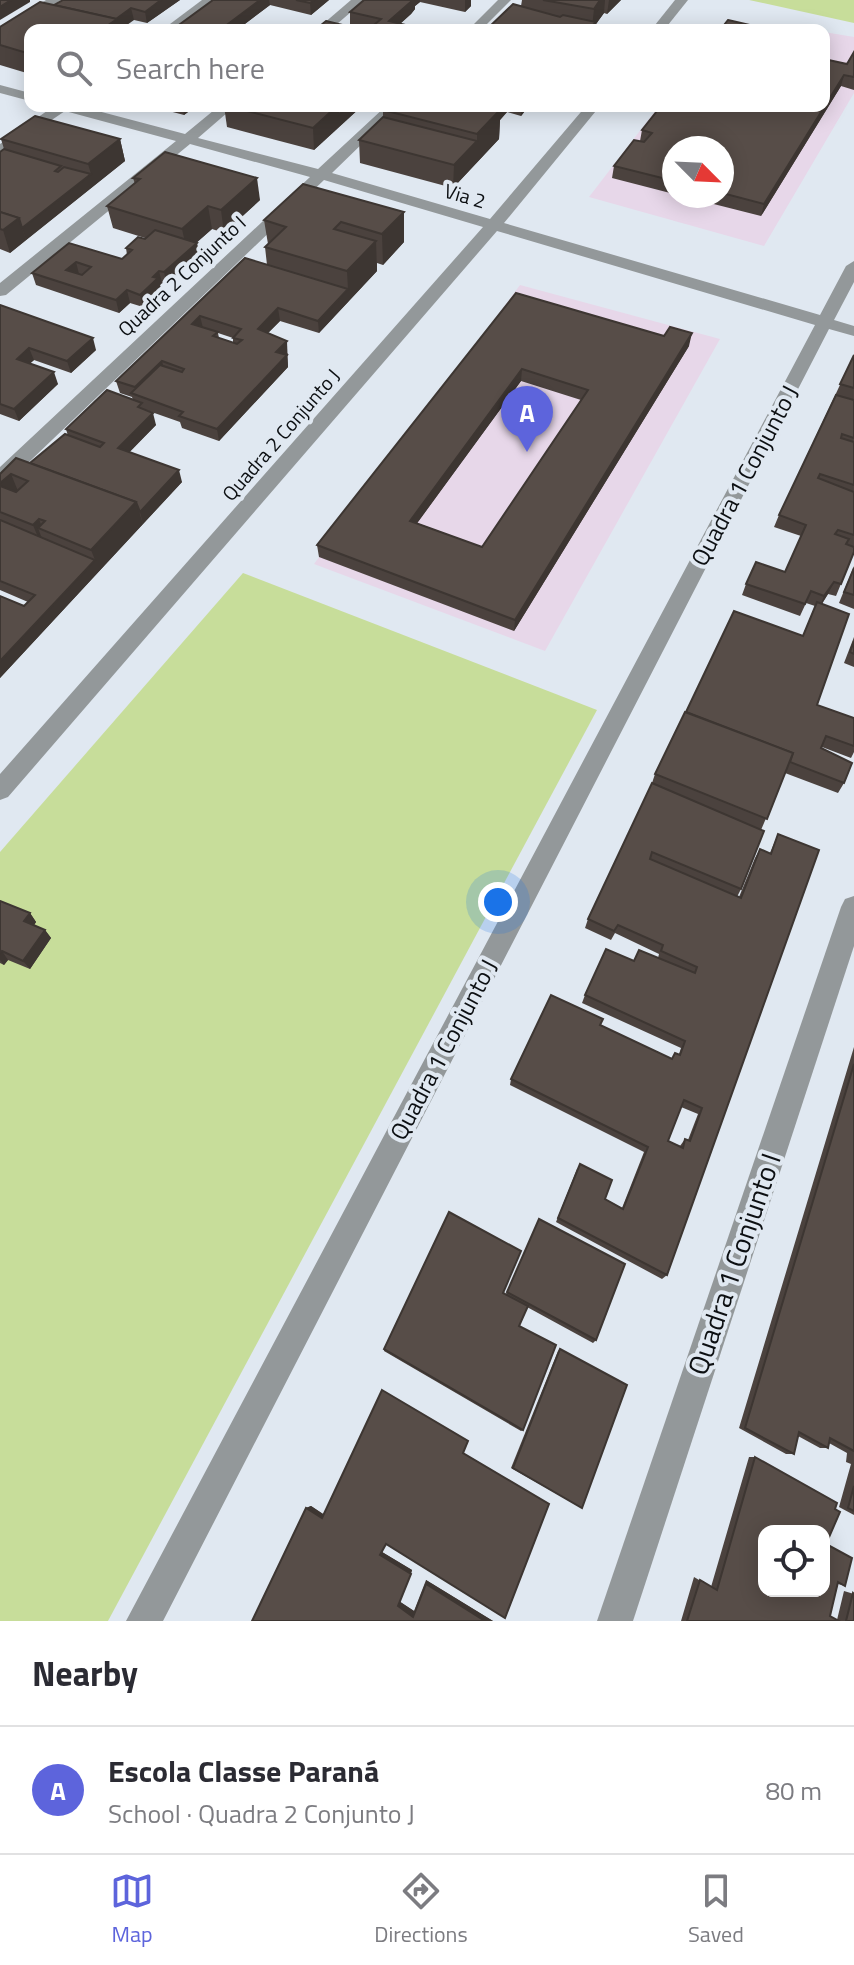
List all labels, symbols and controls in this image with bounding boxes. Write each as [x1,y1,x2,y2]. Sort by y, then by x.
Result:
search box [24,24,830,112]
text: Search here [116,45,265,91]
icon: search [52,46,96,90]
north arrow [662,136,734,208]
street label: Via 2 [441,175,489,216]
street label: Quadra 2 Conjunto I [110,208,253,344]
street label: Quadra 2 Conjunto J [214,362,347,508]
street label: Quadra 1 Conjunto J [681,379,807,572]
pin: A [501,386,553,452]
your location [478,882,518,922]
street label: Quadra 1 Conjunto J [380,953,506,1146]
street label: Quadra 1 Conjunto I [675,1147,792,1381]
map controls [758,1525,830,1597]
button: locate [758,1525,830,1597]
text: Nearby [32,1647,138,1699]
text: Escola Classe Paraná [108,1748,379,1794]
text: A [50,1771,66,1810]
text: 80 m [765,1771,822,1810]
text: School · Quadra 2 Conjunto J [108,1794,415,1833]
tab: Map [110,1869,154,1951]
tab: Directions [374,1869,468,1951]
tab: Saved [688,1869,744,1951]

